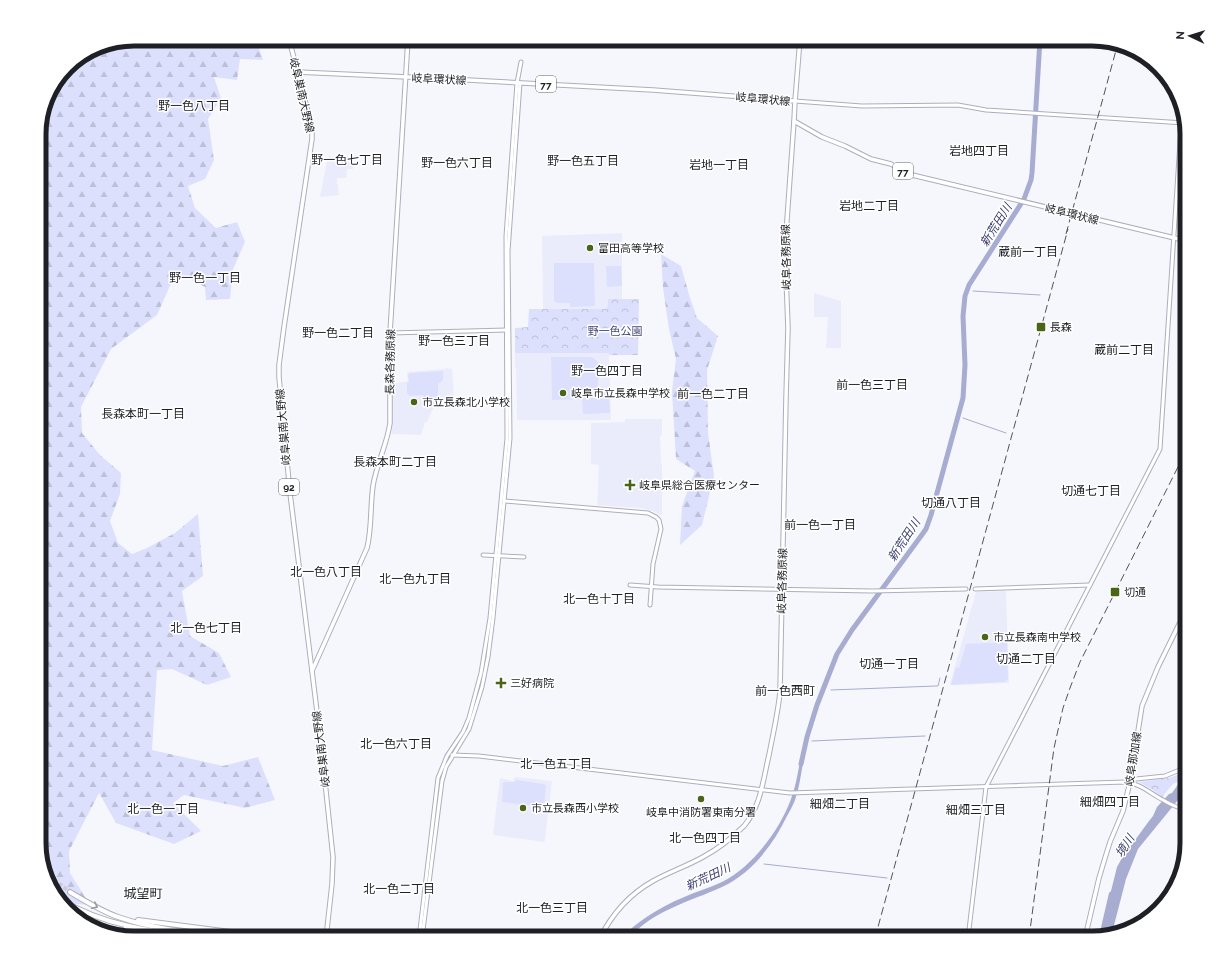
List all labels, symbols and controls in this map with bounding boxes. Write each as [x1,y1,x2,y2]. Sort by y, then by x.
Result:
north arrow [1170,16,1210,56]
text: N [1174,31,1187,40]
street label: 岐阜巣南大野線 [287,56,317,134]
street label: 岐阜環状線 [411,72,467,87]
road number: 77 [536,76,556,92]
street label: 岐阜環状線 [735,91,791,108]
district label: 野一色八丁目 [158,99,230,113]
district label: 岩地四丁目 [949,144,1009,158]
district label: 野一色七丁目 [311,153,383,167]
district label: 野一色五丁目 [547,154,619,168]
district label: 野一色六丁目 [421,156,493,170]
district label: 岩地一丁目 [689,158,749,172]
road number: 77 [893,163,913,179]
district label: 岩地二丁目 [839,199,899,213]
water label: 新荒田川 [977,199,1016,249]
street label: 岐阜環状線 [1044,202,1100,227]
street label: 岐阜各務原線 [779,224,794,290]
place label: 富田高等学校 [598,242,664,255]
marker: 富田高等学校 [585,243,595,253]
district label: 蔵前一丁目 [998,245,1058,259]
district label: 野一色一丁目 [169,271,241,285]
marker: 長森 [1035,321,1047,333]
place label: 長森 [1050,321,1072,334]
park label: 野一色公園 [588,325,643,338]
district label: 野一色二丁目 [302,326,374,340]
street label: 長森各務原線 [383,329,398,395]
district label: 野一色三丁目 [418,334,490,348]
district label: 蔵前二丁目 [1094,343,1154,357]
district label: 野一色四丁目 [571,364,643,378]
district label: 前一色三丁目 [836,378,908,392]
place label: 岐阜市立長森中学校 [571,387,670,400]
district label: 前一色二丁目 [677,387,749,401]
street label: 岐阜巣南大野線 [274,388,293,466]
marker: 岐阜市立長森中学校 [558,388,568,398]
place label: 市立長森北小学校 [422,396,510,409]
marker: 市立長森北小学校 [409,397,419,407]
district label: 長森本町一丁目 [101,407,185,421]
district label: 長森本町二丁目 [353,455,437,469]
road number: 92 [279,479,299,495]
marker: 岐阜県総合医療センター [624,479,636,491]
place label: 岐阜県総合医療センター [639,479,760,492]
district label: 切通七丁目 [1061,484,1121,498]
district label: 切通八丁目 [921,496,981,510]
water label: 新荒田川 [885,514,924,564]
district label: 前一色一丁目 [784,518,856,532]
street label: 岐阜各務原線 [775,548,790,614]
district label: 北一色八丁目 [290,565,362,579]
district label: 北一色九丁目 [379,572,451,586]
marker: 切通 [1109,586,1121,598]
place label: 切通 [1124,586,1146,599]
district label: 北一色十丁目 [563,592,635,606]
district label: 北一色七丁目 [170,621,242,635]
place label: 市立長森南中学校 [993,631,1081,644]
marker: 市立長森南中学校 [980,632,990,642]
district label: 切通二丁目 [996,652,1056,666]
district label: 切通一丁目 [859,657,919,671]
marker: 三好病院 [495,677,507,689]
place label: 三好病院 [510,677,554,690]
district label: 前一色西町 [755,684,815,698]
street label: 岐阜巣南大野線 [310,710,333,788]
street label: 岐阜那加線 [1123,731,1144,787]
district label: 北一色六丁目 [360,737,432,751]
district label: 北一色五丁目 [520,757,592,771]
marker: 岐阜中消防署東南分署 [696,794,706,804]
district label: 細畑四丁目 [1080,795,1140,809]
district label: 細畑二丁目 [810,797,870,811]
district label: 北一色一丁目 [127,802,199,816]
place label: 市立長森西小学校 [531,802,619,815]
marker: 市立長森西小学校 [518,803,528,813]
district label: 細畑三丁目 [946,803,1006,817]
place label: 岐阜中消防署東南分署 [646,806,756,819]
water label: 境川 [1113,830,1138,860]
district label: 北一色四丁目 [669,831,741,845]
water label: 新荒田川 [683,860,735,893]
district label: 北一色二丁目 [363,882,435,896]
district label: 城望町 [123,886,163,901]
district label: 北一色三丁目 [516,901,588,915]
one-way arrow [91,902,98,909]

